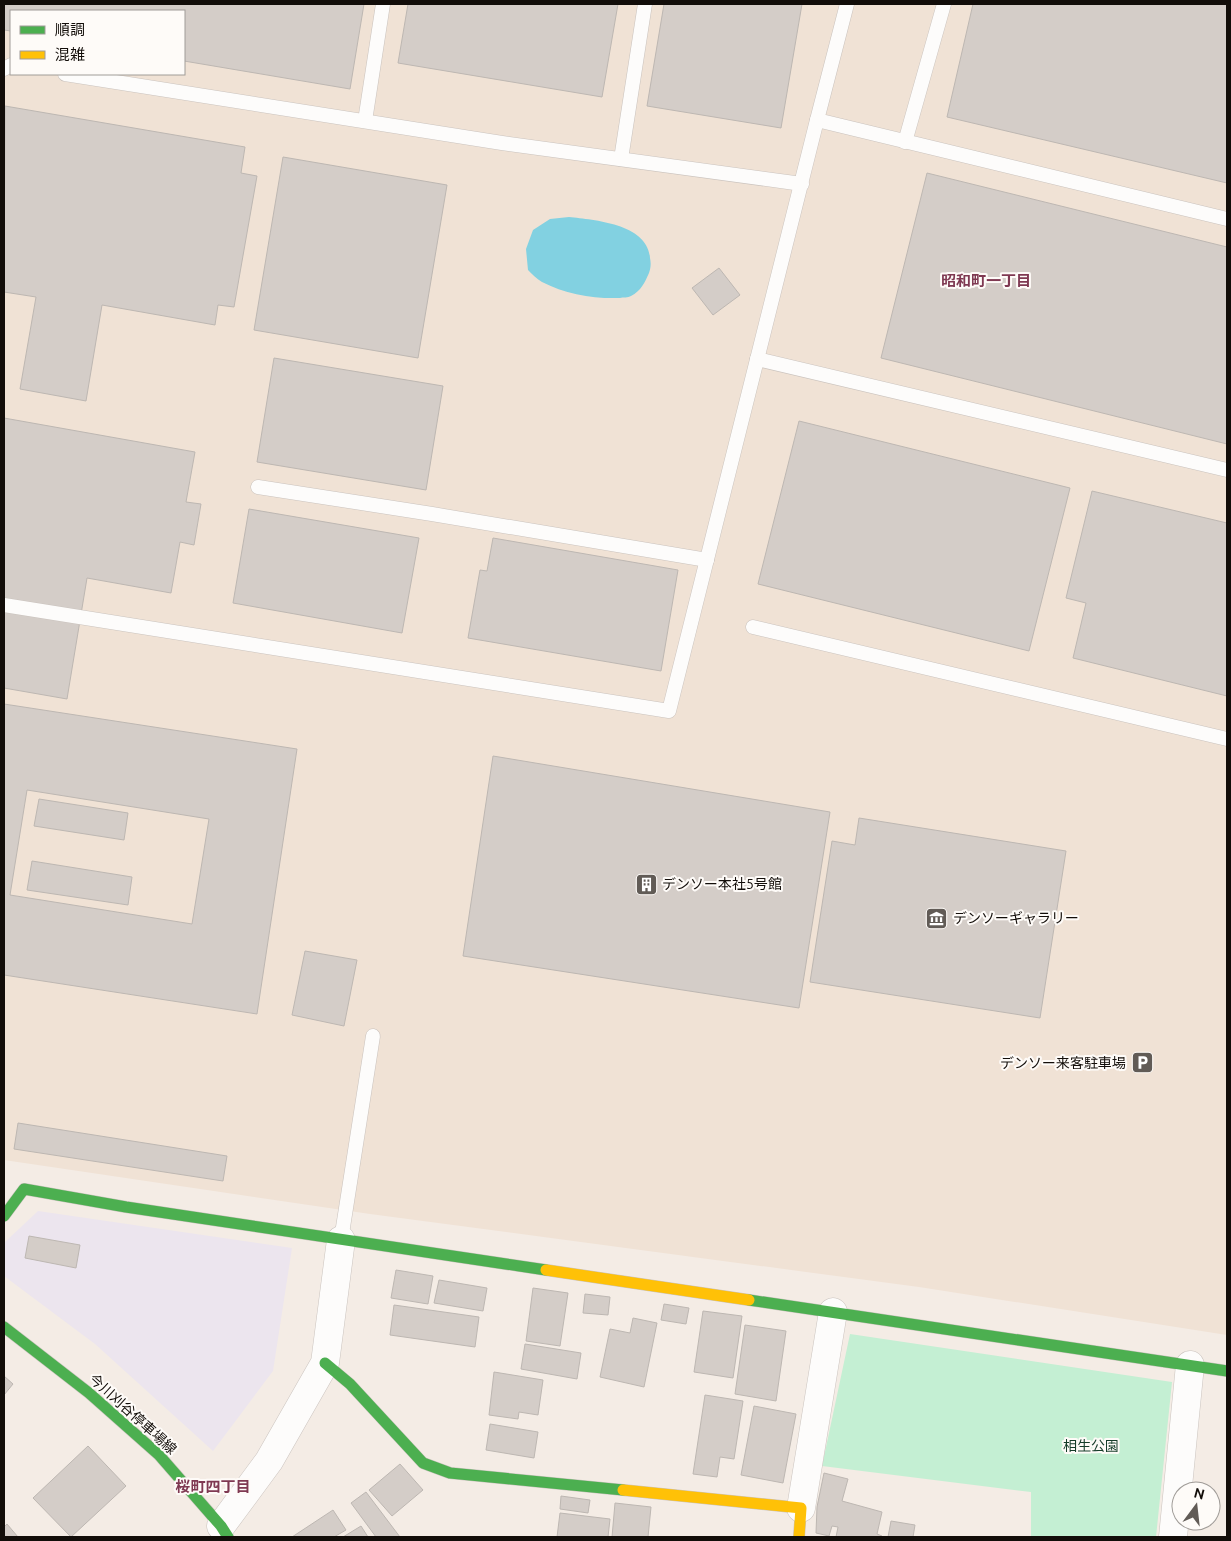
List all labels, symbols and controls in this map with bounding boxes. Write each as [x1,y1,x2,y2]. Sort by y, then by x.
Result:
legend [10,10,185,75]
text: 順調 [55,21,85,38]
text: 混雑 [55,46,85,63]
district label: 昭和町一丁目 [941,272,1031,289]
building icon: デンソー本社5号館 [634,872,658,896]
place label: デンソー本社5号館 [662,876,782,892]
museum icon: デンソーギャラリー [925,906,949,930]
place label: デンソーギャラリー [953,910,1079,926]
parking icon: デンソー来客駐車場 [1130,1051,1154,1075]
place label: デンソー来客駐車場 [1000,1055,1126,1071]
street label: 今川刈谷停車場線 [86,1371,180,1457]
park label: 相生公園 [1063,1438,1119,1454]
district label: 桜町四丁目 [175,1478,251,1495]
north arrow [1171,1481,1221,1531]
text: N [1192,1484,1206,1503]

